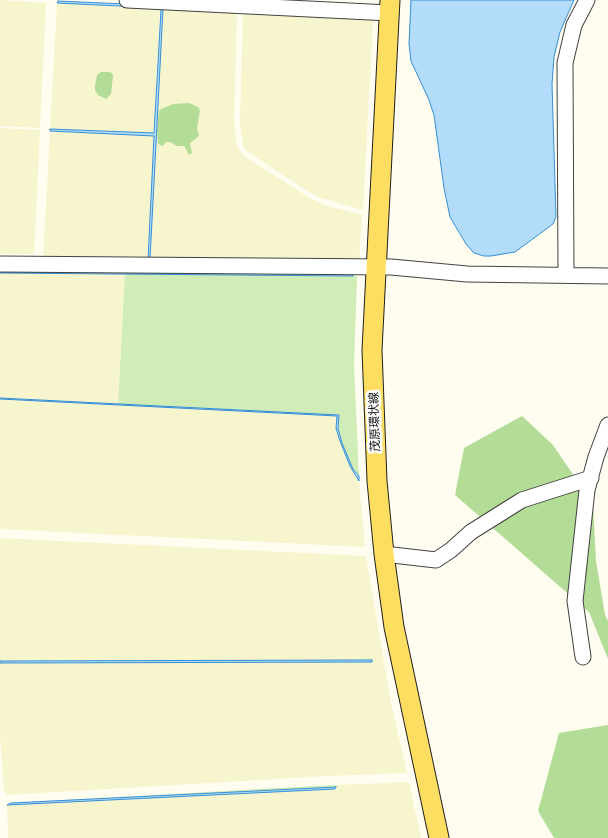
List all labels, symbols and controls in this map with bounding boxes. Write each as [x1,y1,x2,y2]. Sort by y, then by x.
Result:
street label: 茂原環状線 [366,392,382,452]

